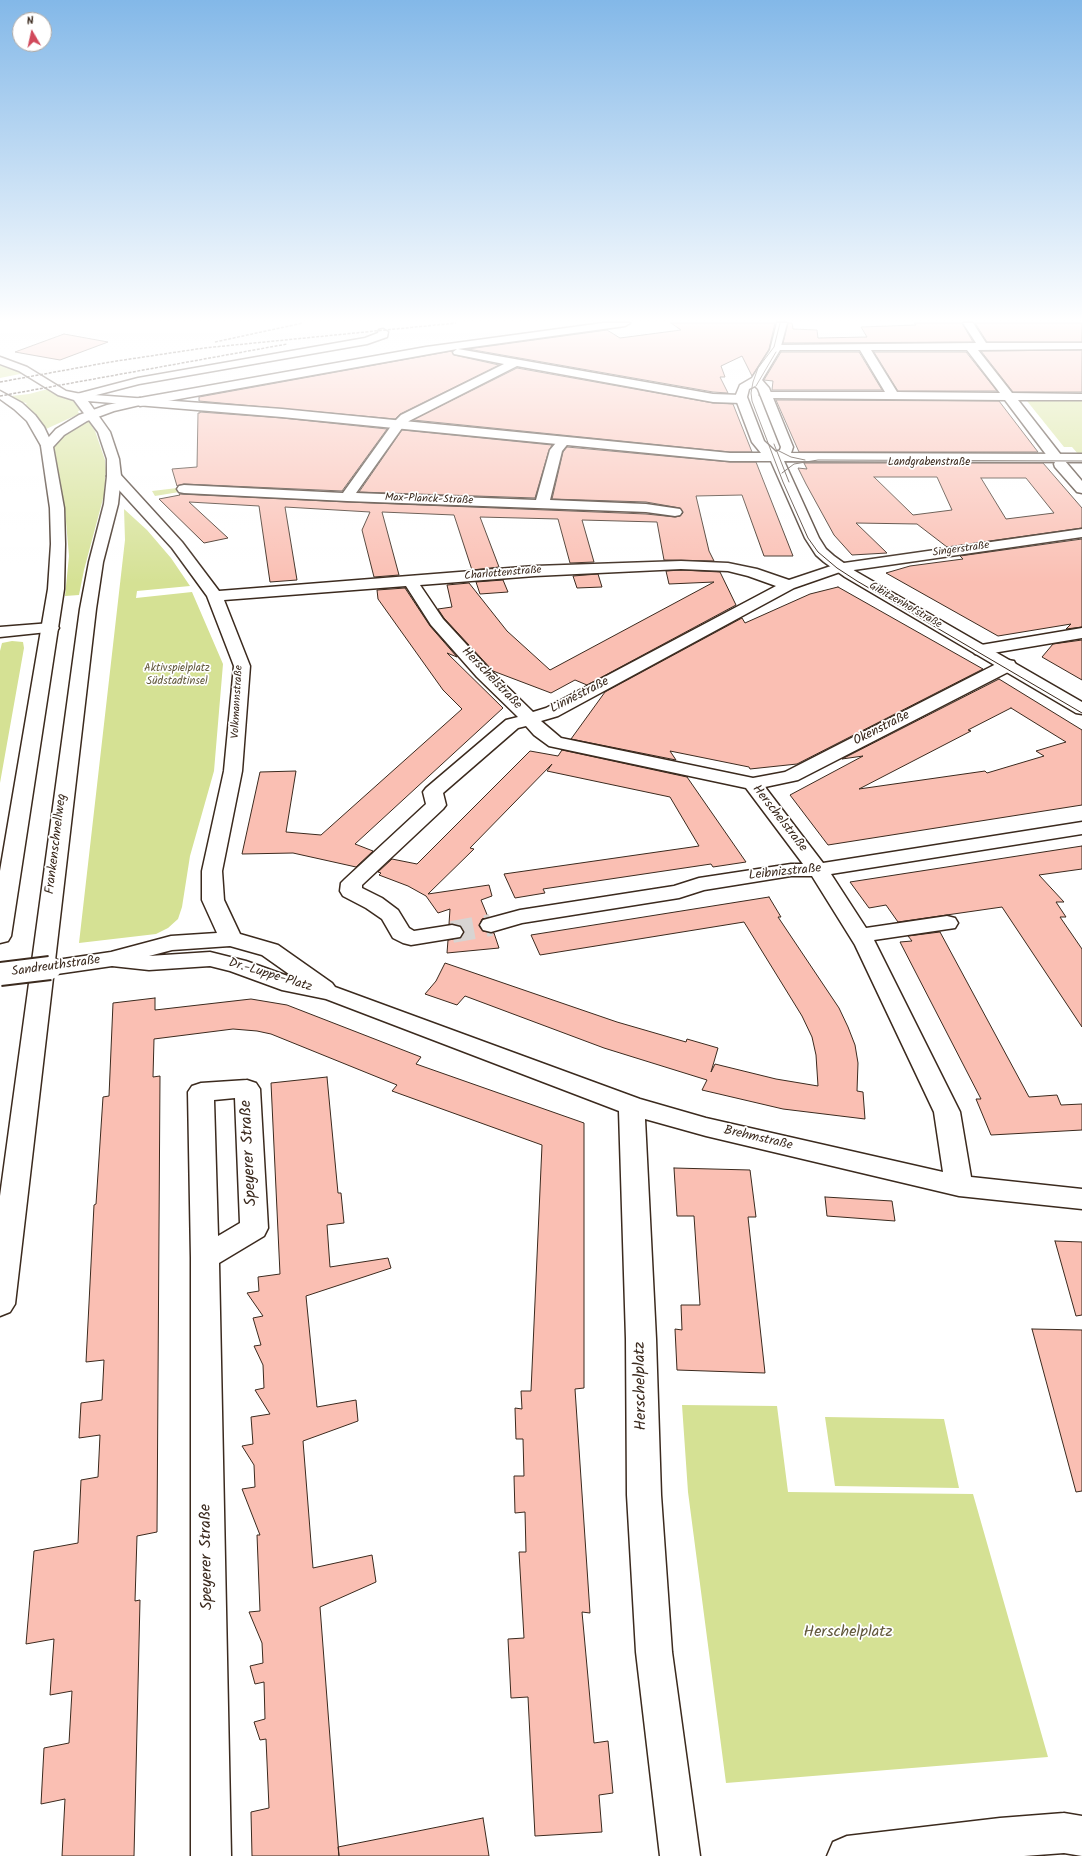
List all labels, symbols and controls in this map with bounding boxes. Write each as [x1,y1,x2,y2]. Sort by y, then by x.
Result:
north arrow [12,12,52,52]
text: N [25,12,35,31]
street label: Landgrabenstraße [888,456,970,470]
street label: Max-Planck-Straße [384,492,474,508]
street label: Singerstraße [932,539,990,561]
street label: Charlottenstraße [464,564,542,584]
street label: Gibitzenhofstraße [866,580,944,632]
street label: Herschelstraße [457,645,525,713]
park label: Aktivspielplatz Südstadtinsel [144,662,210,688]
street label: Volkmannstraße [229,665,247,739]
street label: Linnéstraße [548,674,612,718]
street label: Okenstraße [851,708,913,750]
street label: Herschelstraße [748,782,810,856]
street label: Frankenschnellweg [43,793,71,895]
street label: Leibnizstraße [748,861,822,885]
street label: Sandreuthstraße [11,953,101,981]
street label: Dr.-Luppe-Platz [226,956,314,996]
street label: Speyerer Straße [238,1099,262,1207]
street label: Brehmstraße [722,1124,794,1154]
street label: Herschelplatz [632,1341,652,1431]
street label: Speyerer Straße [197,1504,219,1610]
park label: Herschelplatz [803,1623,893,1643]

